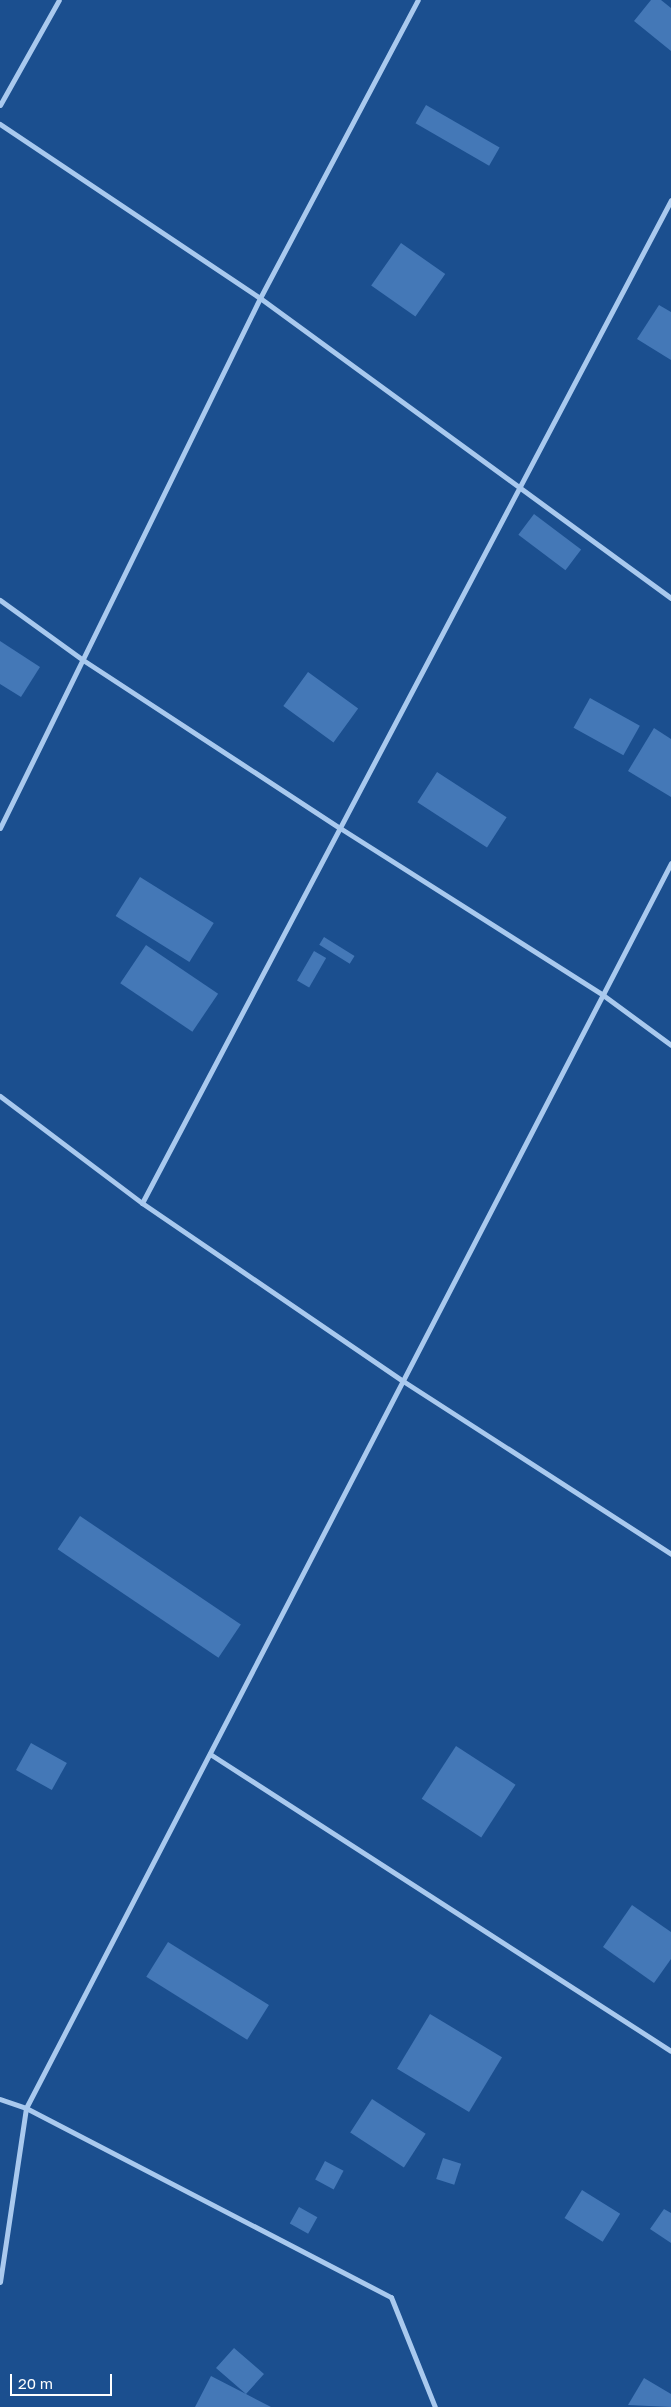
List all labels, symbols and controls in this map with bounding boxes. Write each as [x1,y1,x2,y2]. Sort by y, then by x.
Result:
scale bar [12,2364,115,2396]
text: 20 m [18,2374,53,2392]

